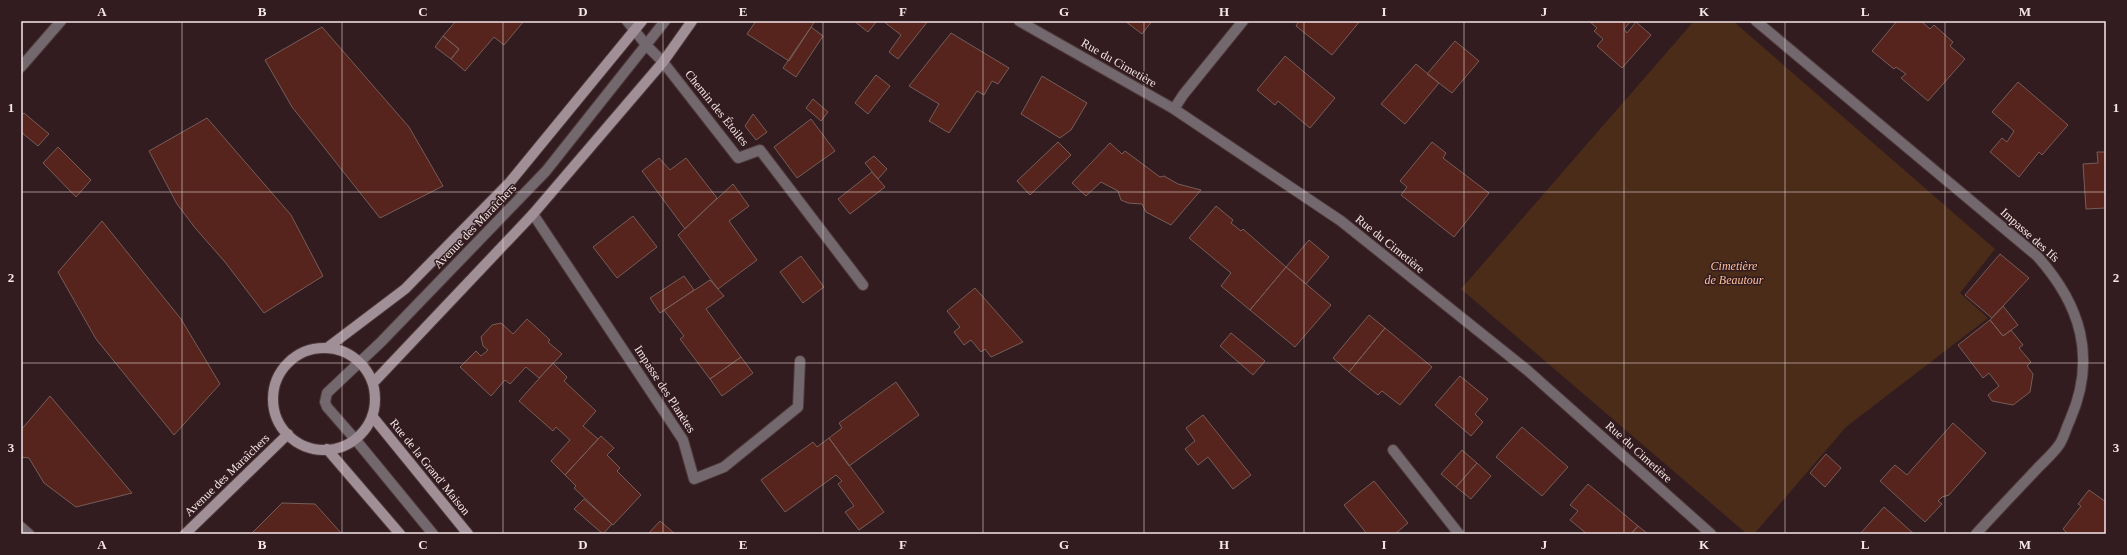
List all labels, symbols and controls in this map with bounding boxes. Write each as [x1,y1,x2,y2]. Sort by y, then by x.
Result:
text: A [97,4,107,19]
text: B [258,4,267,19]
text: C [418,4,428,19]
text: D [578,4,588,19]
text: E [739,4,747,19]
text: F [899,4,907,19]
text: G [1059,4,1069,19]
text: H [1219,4,1229,19]
text: I [1381,4,1387,19]
text: J [1541,4,1548,19]
text: K [1699,4,1710,19]
text: L [1861,4,1870,19]
text: M [2019,4,2031,19]
street label: Rue du Cimetière [1079,36,1159,90]
street label: Chemin des Étoiles [682,67,752,149]
text: 1 [8,100,14,115]
text: 1 [2113,100,2119,115]
street label: Avenue des Maraîchers [431,180,519,271]
street label: Impasse des Ifs [1998,205,2062,265]
street label: Rue du Cimetière [1353,212,1427,276]
park label: Cimetière de Beautour [1705,259,1764,287]
text: 2 [8,270,14,285]
text: 2 [2113,270,2119,285]
street label: Impasse des Planètes [632,343,699,436]
street label: Rue de la Grand' Maison [387,416,473,518]
street label: Rue du Cimetière [1603,418,1675,486]
street label: Avenue des Maraîchers [182,431,273,519]
text: 3 [8,440,15,455]
text: 3 [2113,440,2120,455]
text: A [97,537,107,552]
text: B [258,537,267,552]
text: C [418,537,428,552]
text: D [578,537,588,552]
text: E [739,537,747,552]
text: F [899,537,907,552]
text: G [1059,537,1069,552]
text: H [1219,537,1229,552]
text: I [1381,537,1387,552]
text: J [1541,537,1548,552]
text: K [1699,537,1710,552]
text: L [1861,537,1870,552]
text: M [2019,537,2031,552]

